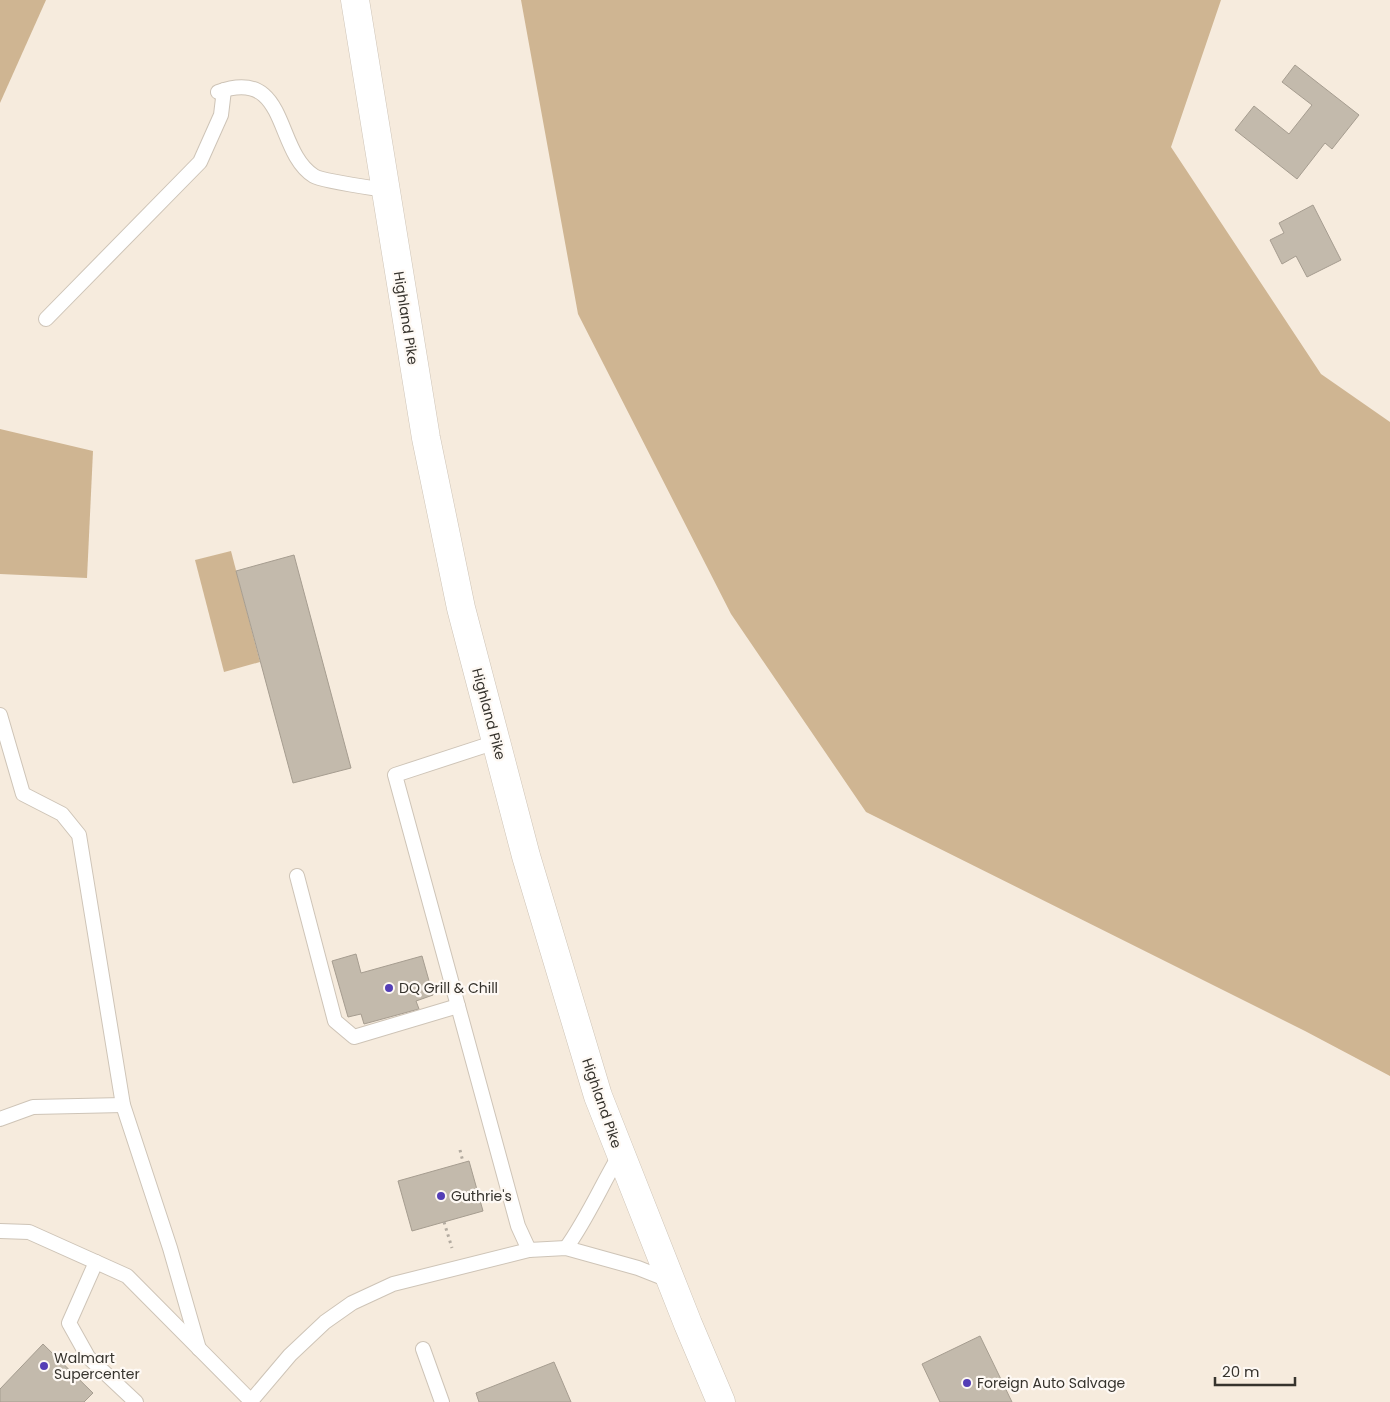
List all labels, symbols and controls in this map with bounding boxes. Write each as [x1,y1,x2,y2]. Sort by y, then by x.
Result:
street label: Highland Pike [389,270,423,366]
street label: Highland Pike [467,666,511,762]
place label: DQ Grill & Chill [399,978,498,998]
marker: DQ Grill & Chill [383,982,395,994]
street label: Highland Pike [577,1055,627,1151]
place label: Guthrie's [451,1186,512,1206]
marker: Guthrie's [435,1190,447,1202]
place label: Walmart Supercenter [54,1348,140,1384]
scale bar [1215,1354,1295,1386]
marker: Walmart Supercenter [38,1360,50,1372]
text: 20 m [1222,1361,1260,1382]
place label: Foreign Auto Salvage [977,1373,1126,1393]
marker: Foreign Auto Salvage [961,1377,973,1389]

